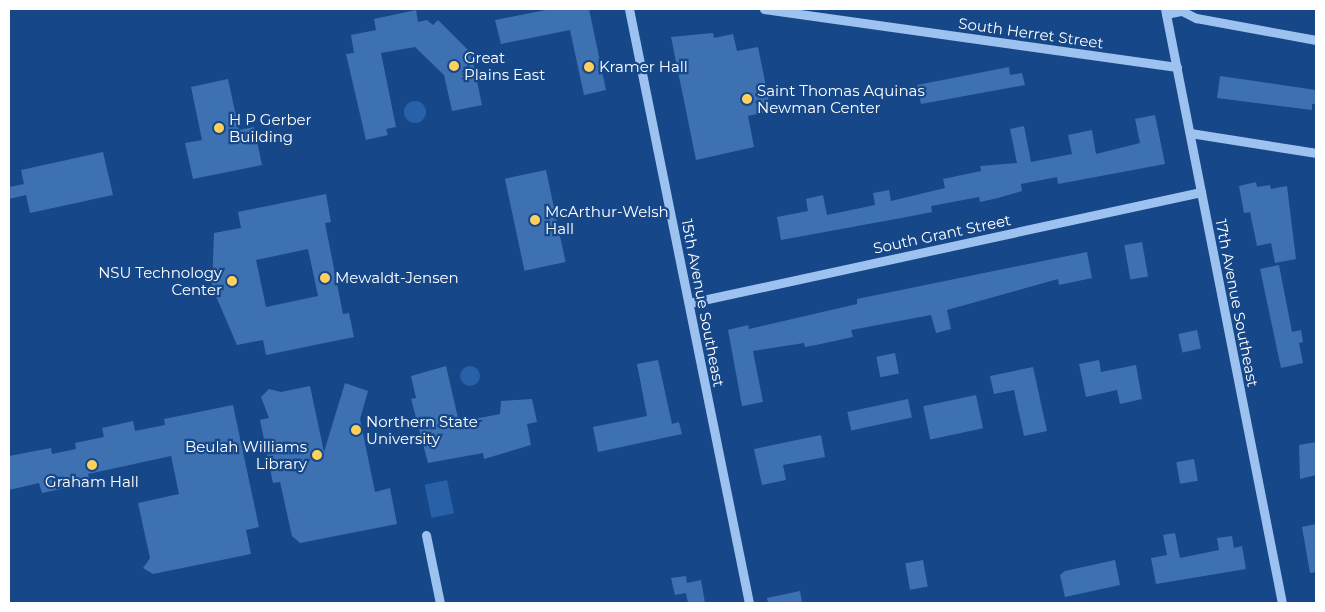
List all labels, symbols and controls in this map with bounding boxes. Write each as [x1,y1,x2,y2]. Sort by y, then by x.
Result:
street label: South Herret Street [957,14,1105,52]
place label: Great Plains East [464,48,545,83]
place label: Kramer Hall [599,58,688,76]
marker: Great Plains East [448,60,460,72]
marker: Kramer Hall [583,61,595,73]
place label: Saint Thomas Aquinas Newman Center [757,81,925,116]
marker: Saint Thomas Aquinas Newman Center [741,93,753,105]
place label: H P Gerber Building [229,110,312,145]
marker: H P Gerber Building [213,122,225,134]
place label: McArthur-Welsh Hall [545,202,669,237]
street label: South Grant Street [872,211,1012,257]
marker: McArthur-Welsh Hall [529,214,541,226]
street label: 17th Avenue Southeast [1212,217,1262,389]
street label: 15th Avenue Southeast [678,218,728,388]
place label: NSU Technology Center [98,263,222,298]
place label: Mewaldt-Jensen [335,269,459,287]
marker: Mewaldt-Jensen [319,272,331,284]
marker: NSU Technology Center [226,275,238,287]
place label: Northern State University [366,412,478,447]
marker: Northern State University [350,424,362,436]
place label: Beulah Williams Library [185,437,307,472]
marker: Beulah Williams Library [311,449,323,461]
marker: Graham Hall [86,459,98,471]
place label: Graham Hall [45,473,139,491]

